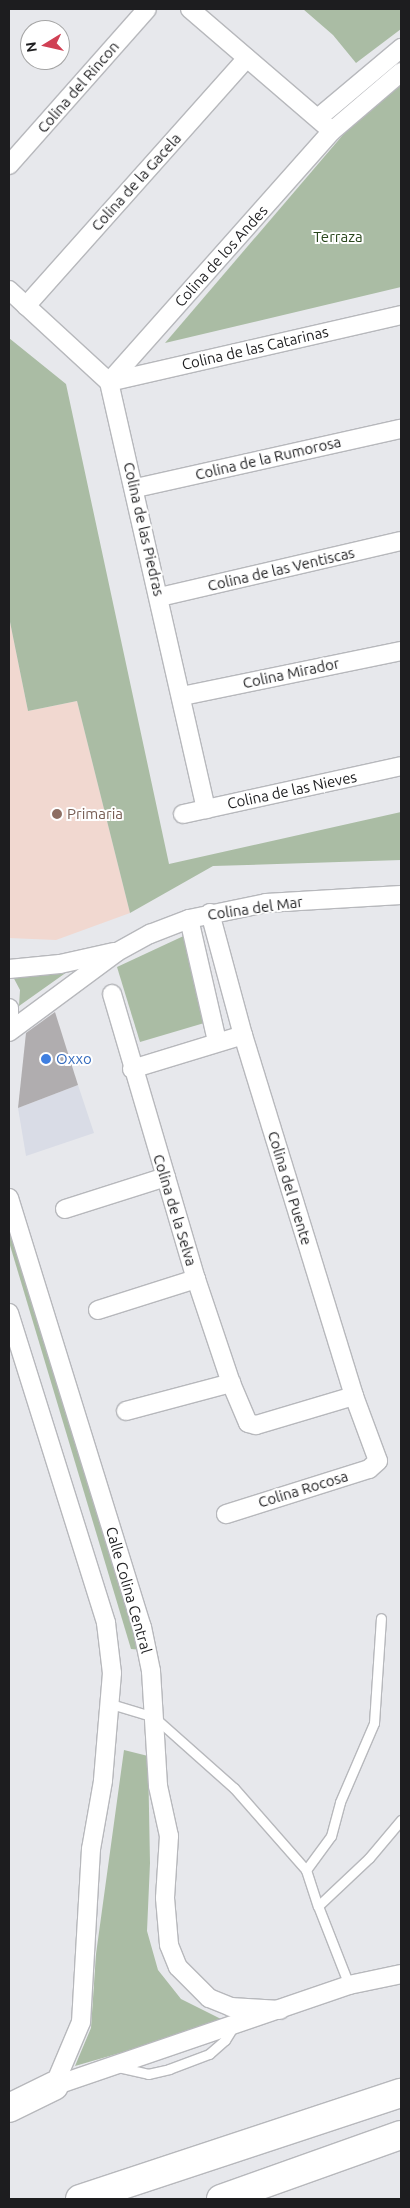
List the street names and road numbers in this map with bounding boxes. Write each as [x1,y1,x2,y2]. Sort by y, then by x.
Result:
street label: Colina del Rincon [33,38,123,136]
street label: Colina de la Gacela [87,129,185,235]
street label: Colina de los Andes [171,202,271,310]
street label: Colina de las Catarinas [180,322,330,374]
street label: Colina de la Rumorosa [193,432,343,484]
street label: Colina de las Piedras [120,460,168,598]
street label: Colina de las Ventiscas [206,543,356,595]
street label: Colina Mirador [241,654,341,692]
street label: Colina de las Nieves [226,767,358,813]
street label: Colina del Mar [206,892,304,924]
street label: Colina del Puente [264,1129,316,1247]
street label: Colina de la Selva [149,1152,201,1268]
street label: Colina Rocosa [256,1467,350,1511]
street label: Calle Colina Central [102,1525,156,1655]

